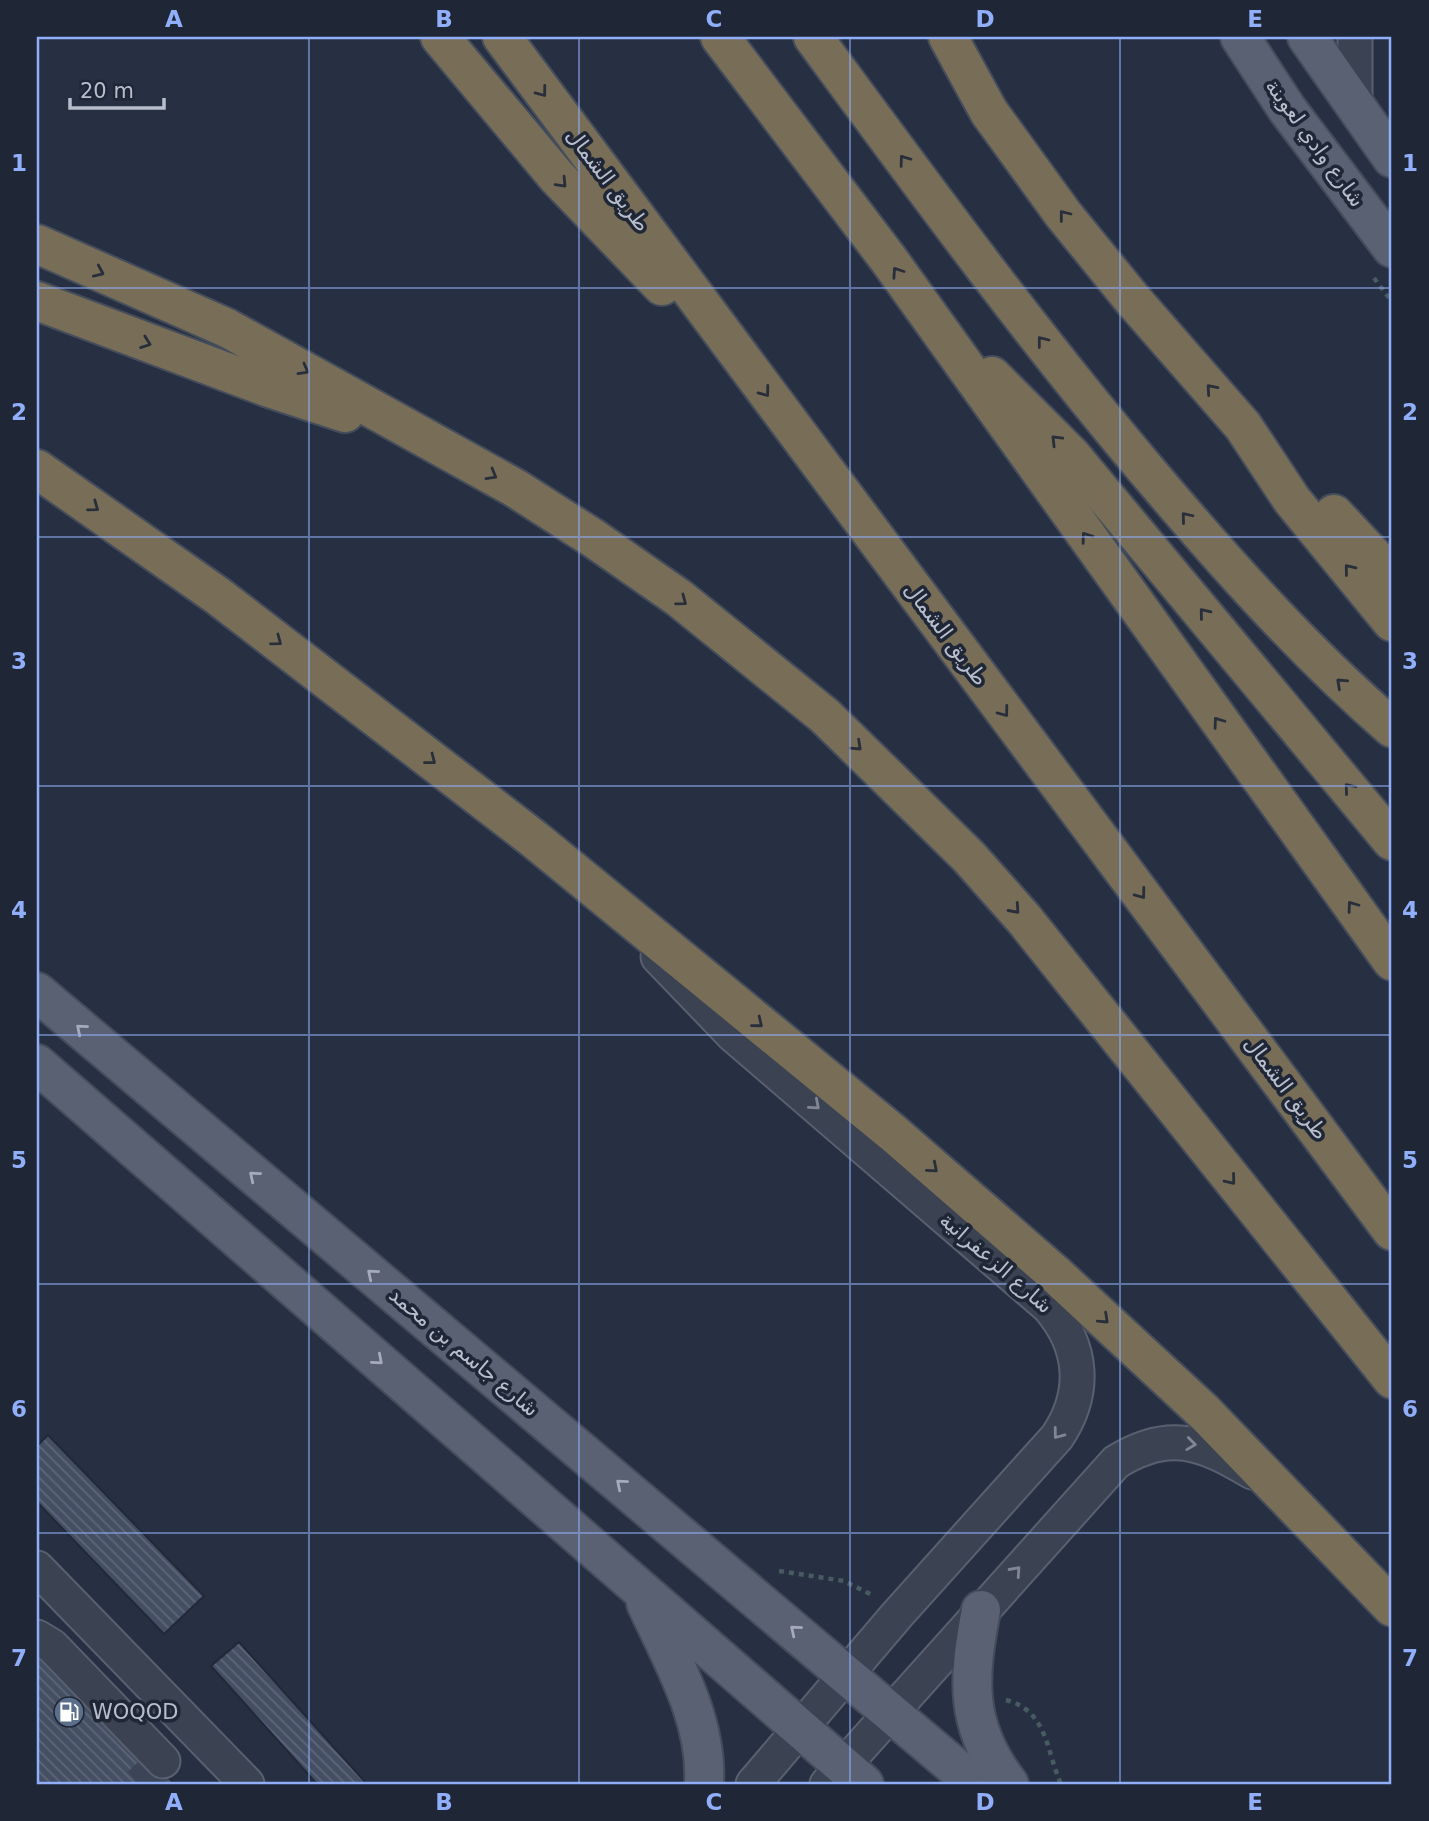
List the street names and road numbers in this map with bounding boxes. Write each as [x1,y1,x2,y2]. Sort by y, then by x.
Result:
street label: شارع وادي لعوينة [1260,74,1370,212]
street label: طريق الشمال [561,124,655,236]
street label: طريق الشمال [899,578,993,690]
street label: طريق الشمال [1239,1032,1333,1144]
street label: شارع الزعفرانية [935,1208,1057,1318]
street label: شارع جاسم بن محمد [384,1283,544,1422]

